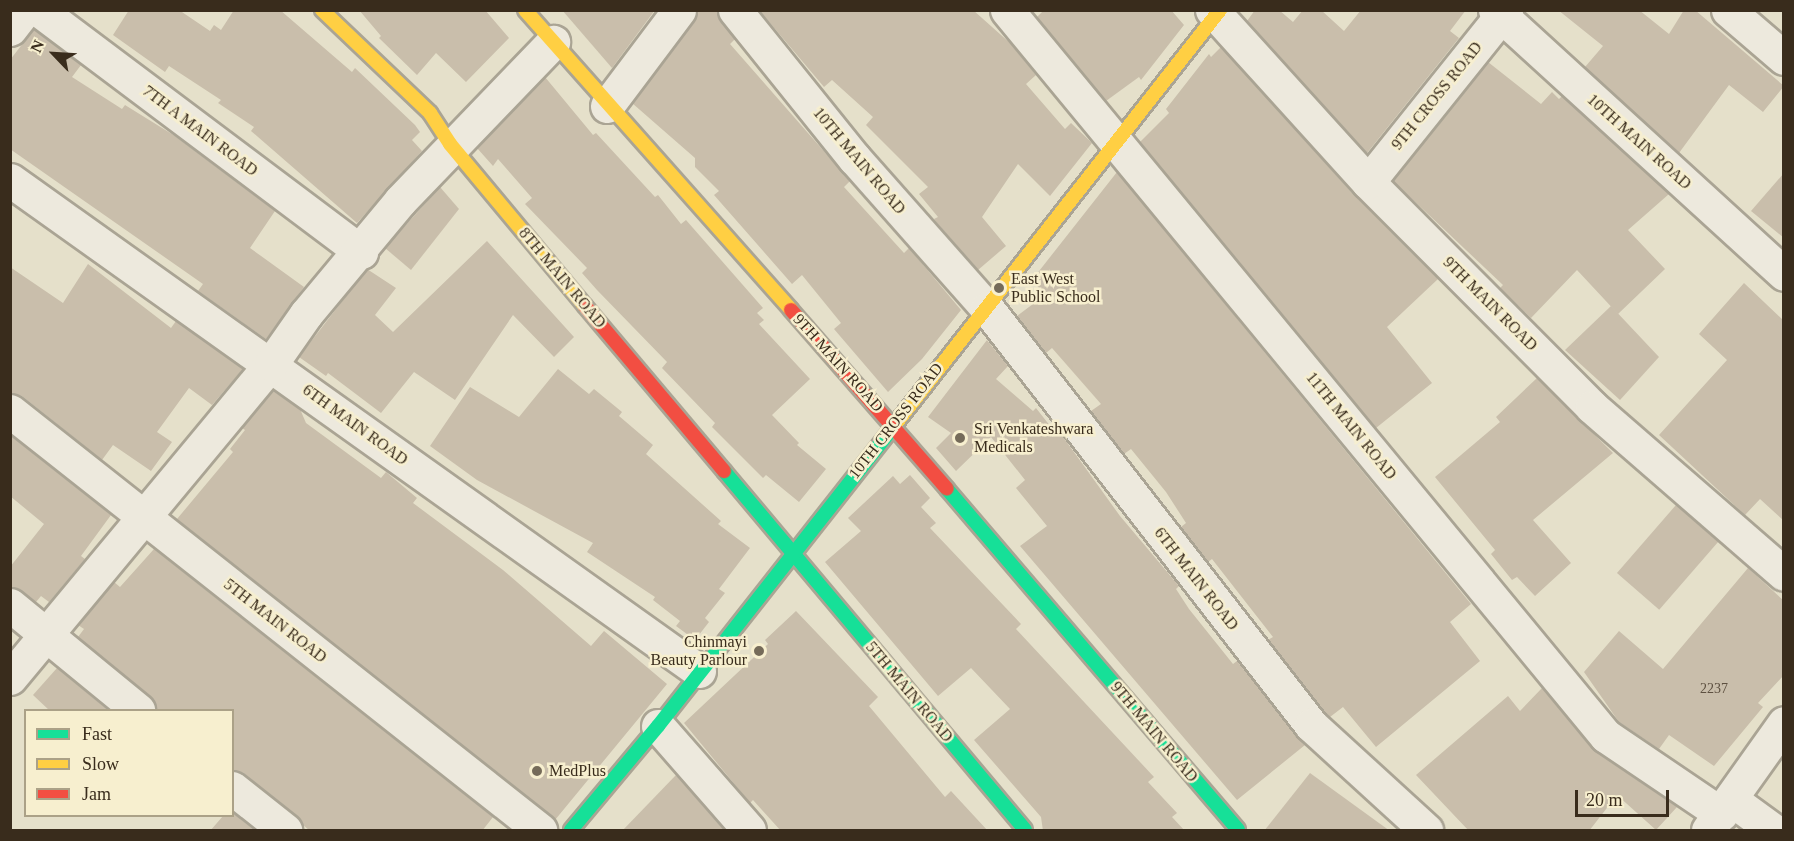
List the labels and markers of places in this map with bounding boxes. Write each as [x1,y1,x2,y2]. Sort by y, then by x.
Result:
place label: East West Public School [1011,269,1100,307]
marker: East West Public School [992,281,1006,295]
place label: Sri Venkateshwara Medicals [974,419,1094,457]
marker: Sri Venkateshwara Medicals [951,429,969,447]
place label: Chinmayi Beauty Parlour [651,632,747,670]
marker: Chinmayi Beauty Parlour [752,644,766,658]
place label: MedPlus [549,761,606,781]
marker: MedPlus [530,764,544,778]

